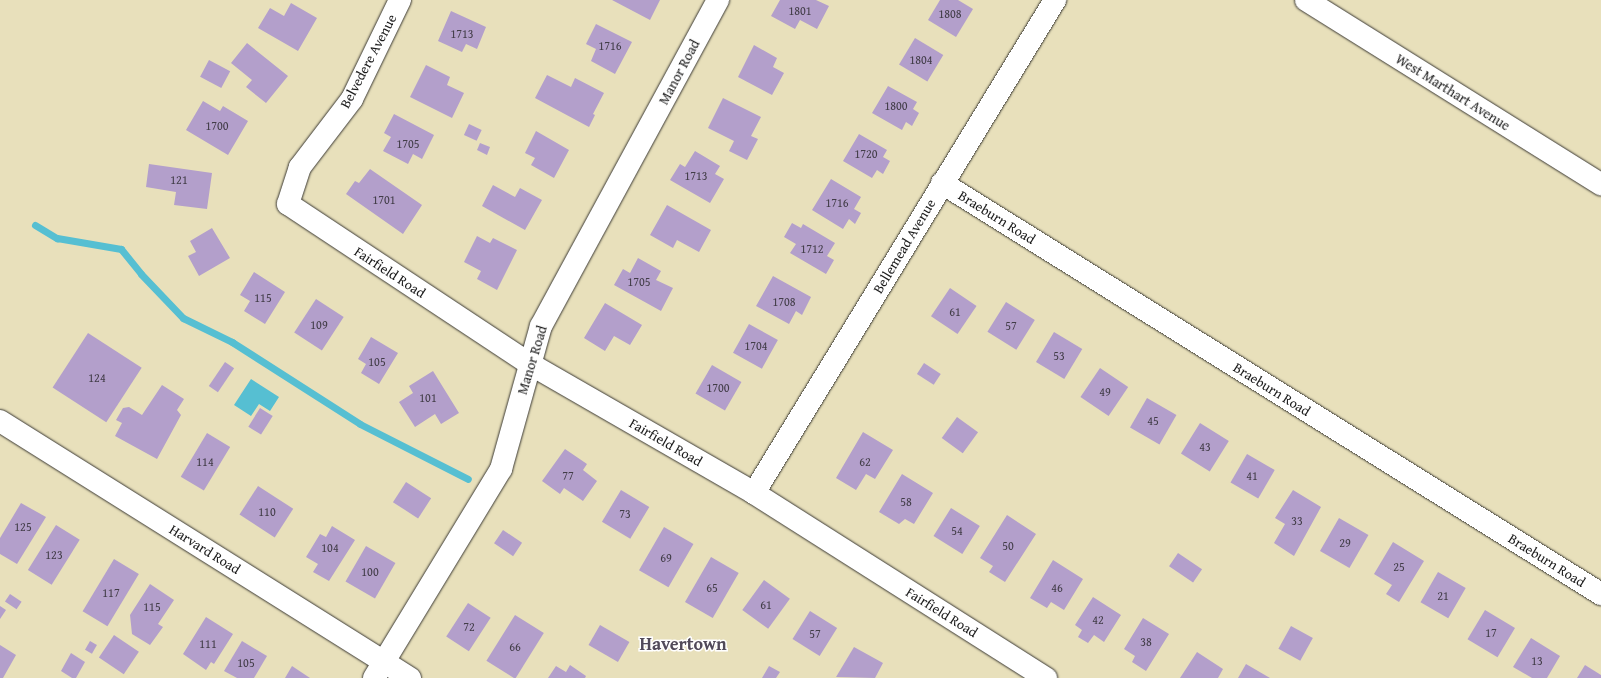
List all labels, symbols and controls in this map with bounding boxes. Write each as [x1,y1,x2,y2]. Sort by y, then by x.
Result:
house number: 1801 [788,4,812,18]
house number: 1808 [938,7,962,21]
street label: Belvedere Avenue [336,11,400,111]
house number: 1713 [450,27,474,41]
street label: Manor Road [655,37,703,107]
house number: 1716 [598,39,622,53]
street label: West Marthart Avenue [1393,50,1513,134]
house number: 1804 [909,53,933,67]
house number: 1800 [884,99,908,113]
house number: 1700 [205,119,229,133]
house number: 1705 [396,137,420,151]
house number: 1720 [854,147,878,161]
house number: 1713 [684,169,708,183]
house number: 121 [170,173,188,187]
street label: Braeburn Road [955,187,1039,247]
house number: 1701 [372,193,396,207]
house number: 1716 [825,196,849,210]
street label: Bellemead Avenue [869,196,939,296]
house number: 1712 [800,242,824,256]
street label: Fairfield Road [351,243,429,301]
house number: 1705 [627,275,651,289]
house number: 115 [254,291,272,305]
house number: 1708 [772,295,796,309]
house number: 61 [949,305,961,319]
house number: 109 [310,318,328,332]
house number: 57 [1005,319,1017,333]
street label: Manor Road [514,323,550,397]
house number: 1704 [744,339,768,353]
house number: 53 [1053,349,1065,363]
house number: 105 [368,355,386,369]
street label: Braeburn Road [1230,359,1314,419]
house number: 124 [88,371,106,385]
house number: 1700 [706,381,730,395]
house number: 49 [1099,385,1111,399]
house number: 101 [419,391,437,405]
street label: Fairfield Road [627,414,705,470]
house number: 45 [1147,414,1159,428]
house number: 43 [1199,440,1211,454]
house number: 114 [196,455,214,469]
house number: 62 [859,455,871,469]
house number: 77 [562,469,574,483]
house number: 41 [1246,469,1258,483]
house number: 58 [900,495,912,509]
house number: 110 [258,505,276,519]
house number: 73 [619,507,631,521]
house number: 33 [1291,514,1303,528]
house number: 125 [14,520,32,534]
street label: Harvard Road [166,521,244,577]
house number: 54 [951,524,963,538]
street label: Braeburn Road [1505,530,1589,590]
house number: 29 [1339,536,1351,550]
house number: 50 [1002,539,1014,553]
house number: 104 [321,541,339,555]
house number: 123 [45,548,63,562]
house number: 69 [660,551,672,565]
house number: 25 [1393,560,1405,574]
house number: 100 [361,565,379,579]
house number: 65 [706,581,718,595]
house number: 46 [1051,581,1063,595]
street label: Fairfield Road [903,583,981,641]
house number: 117 [102,586,120,600]
house number: 21 [1437,589,1449,603]
house number: 61 [760,598,772,612]
house number: 115 [143,600,161,614]
house number: 42 [1092,613,1104,627]
house number: 72 [463,620,475,634]
house number: 17 [1485,626,1497,640]
house number: 57 [809,627,821,641]
district label: Havertown [639,633,727,655]
house number: 38 [1140,635,1152,649]
house number: 111 [199,637,217,651]
house number: 66 [509,640,521,654]
house number: 13 [1531,654,1543,668]
house number: 105 [237,656,255,670]

